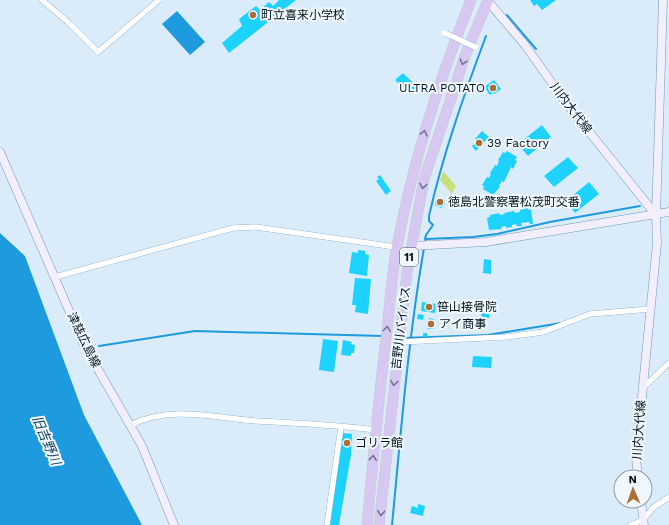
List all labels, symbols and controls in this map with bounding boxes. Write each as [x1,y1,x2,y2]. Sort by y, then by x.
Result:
place label: 町立喜来小学校 [261,8,345,22]
marker: 町立喜来小学校 [248,10,258,20]
one-way arrow [459,58,468,65]
street label: 川内大代線 [547,80,595,136]
place label: ULTRA POTATO [399,81,485,95]
marker: ULTRA POTATO [488,83,498,93]
one-way arrow [419,130,428,137]
place label: 39 Factory [487,136,550,150]
marker: 39 Factory [474,138,484,148]
one-way arrow [419,182,428,189]
place label: 徳島北警察署松茂町交番 [448,195,580,209]
marker: 徳島北警察署松茂町交番 [435,197,445,207]
road number: 11 [400,248,418,266]
street label: 吉野川バイパス [389,286,413,370]
place label: 笹山接骨院 [437,300,497,314]
marker: 笹山接骨院 [424,302,434,312]
street label: 津慈広島線 [65,310,103,370]
place label: アイ商事 [439,317,486,331]
marker: アイ商事 [426,319,436,329]
one-way arrow [382,326,391,332]
one-way arrow [390,380,399,386]
street label: 川内大代線 [630,400,648,460]
water label: 旧吉野川 [29,413,64,469]
place label: ゴリラ館 [355,436,403,450]
marker: ゴリラ館 [342,438,352,448]
one-way arrow [368,455,377,461]
north arrow [613,469,653,509]
text: N [628,473,637,486]
one-way arrow [377,510,386,516]

